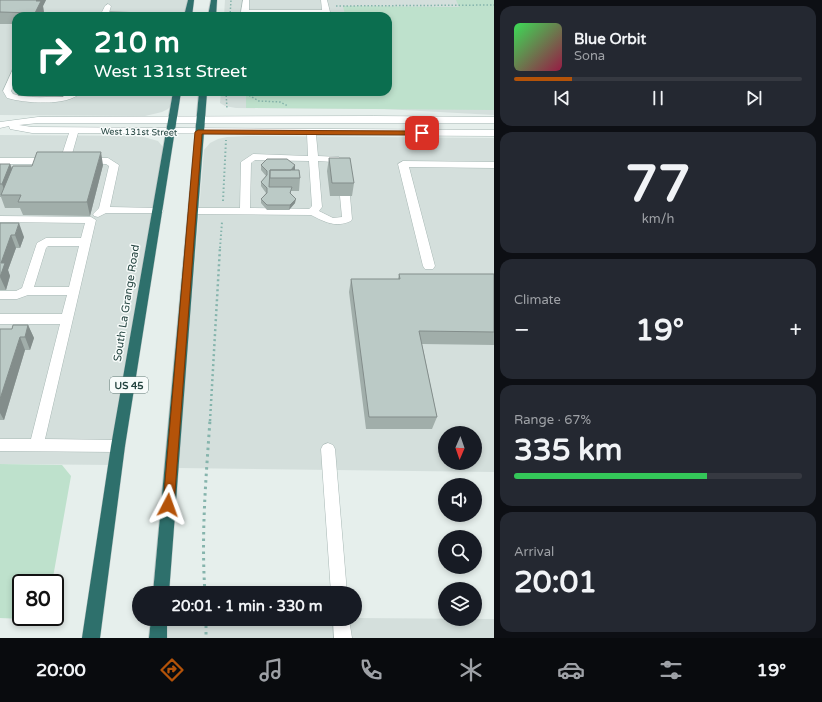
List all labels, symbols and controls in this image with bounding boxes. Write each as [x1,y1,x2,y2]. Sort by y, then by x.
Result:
text: 210 m [94,26,180,60]
icon: right [28,28,80,80]
text: Blue Orbit [574,30,646,48]
text: Sona [574,48,605,64]
text: West 131st Street [94,60,247,82]
icon: previous [551,87,573,109]
icon: pause [647,87,669,109]
icon: next [743,87,765,109]
pin [405,116,439,150]
icon: arrive [411,122,433,144]
street label: West 131st Street [101,126,178,139]
text: 77 [625,153,691,216]
text: km/h [642,211,674,227]
street label: South La Grange Road [111,244,142,363]
text: Climate [514,292,561,308]
text: 19° [635,312,684,349]
text: − [514,317,530,343]
text: + [790,317,802,343]
road number: US 45 [110,377,148,393]
text: Range · 67% [514,412,591,428]
north arrow [438,426,482,470]
map controls [438,426,482,626]
text: 335 km [514,432,622,469]
button: sound [438,478,482,522]
position arrow [147,484,189,526]
button: search [438,530,482,574]
text: Arrival [514,544,554,560]
text: 20:01 [514,564,597,601]
speed limit sign: 80 [12,574,64,626]
button: layers [438,582,482,626]
text: 20:01 · 1 min · 330 m [172,597,322,615]
icon: directions [158,656,186,684]
icon: music [257,656,285,684]
icon: phone [357,656,385,684]
icon: climate [457,656,485,684]
icon: car [557,656,585,684]
icon: filters [657,656,685,684]
text: 20:00 [36,659,86,681]
text: 19° [757,659,786,681]

